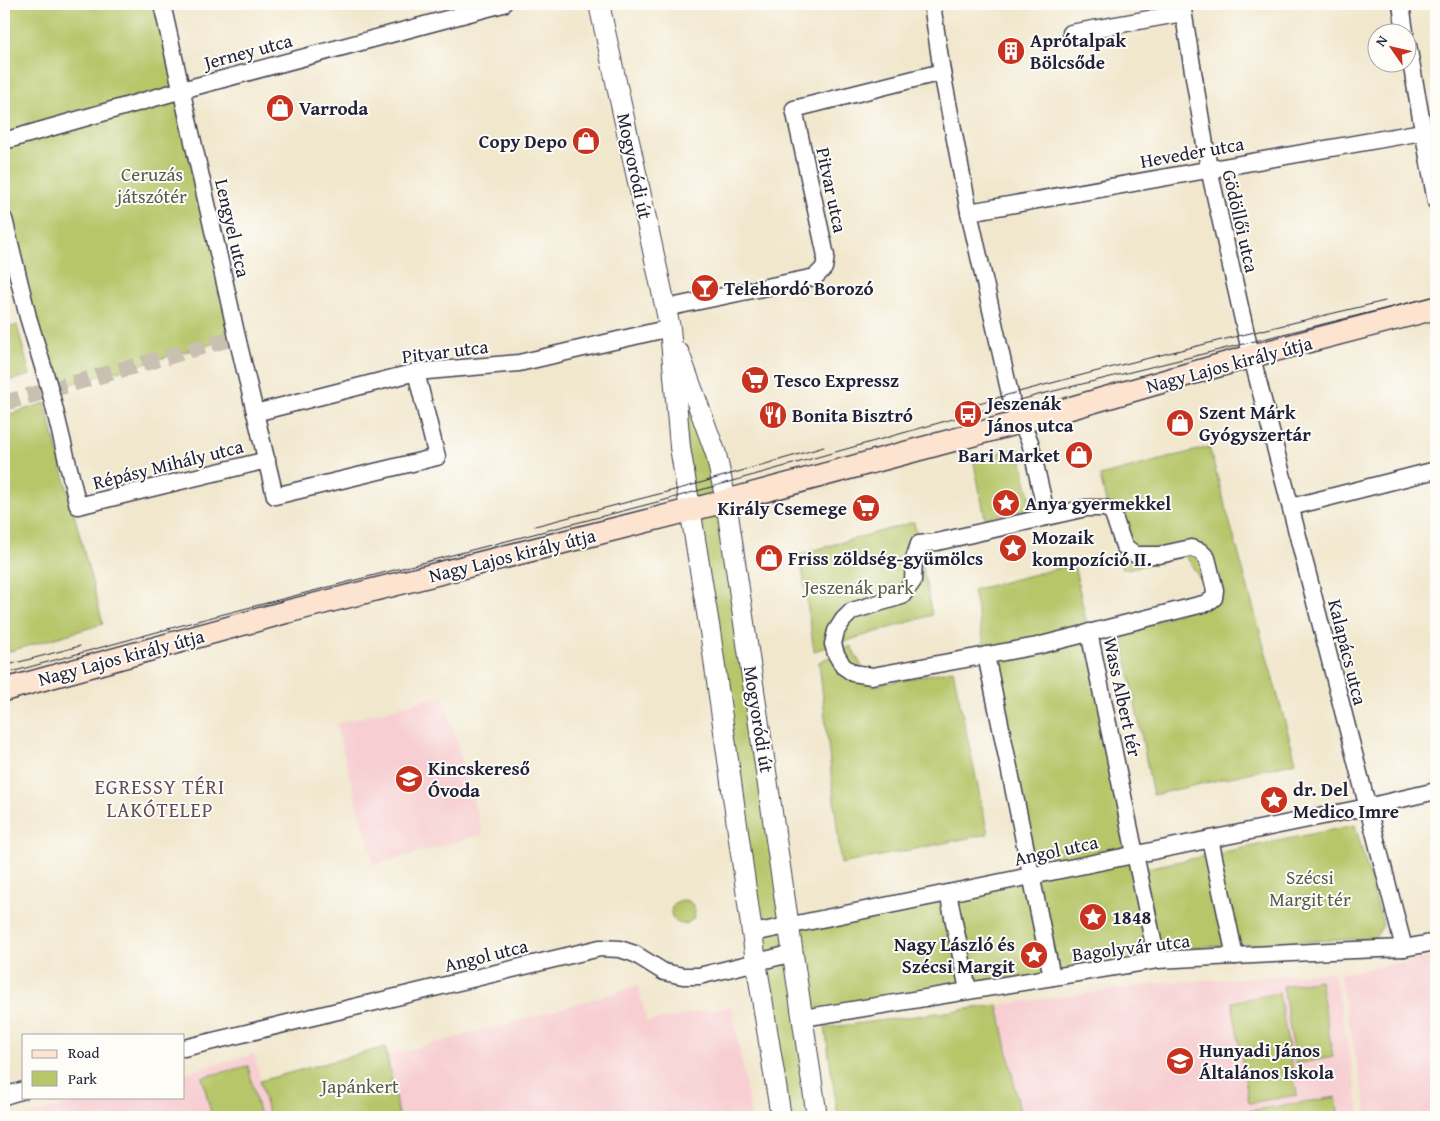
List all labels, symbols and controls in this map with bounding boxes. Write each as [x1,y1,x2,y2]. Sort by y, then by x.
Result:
north arrow [1368,22,1418,72]
street label: Jerney utca [199,26,295,77]
place label: Aprótalpak Bölcsőde [1030,26,1126,76]
text: N [1370,31,1392,50]
building icon: Aprótalpak Bölcsőde [996,36,1026,66]
shop icon: Varroda [265,93,295,123]
place label: Varroda [299,94,369,122]
street label: Mogyoródi út [610,110,660,222]
shop icon: Copy Depo [571,126,601,156]
place label: Copy Depo [479,127,567,155]
street label: Heveder utca [1138,129,1246,175]
street label: Pitvar utca [809,145,855,235]
park label: Ceruzás játszótér [114,160,187,210]
street label: Gödöllői utca [1216,167,1266,275]
street label: Lengyel utca [208,176,258,280]
bar icon: Telehordó Borozó [690,273,720,303]
place label: Telehordó Borozó [724,274,874,302]
street label: Nagy Lajos király útja [1143,328,1315,400]
street label: Pitvar utca [400,332,490,370]
supermarket icon: Tesco Expressz [740,365,770,395]
place label: Tesco Expressz [774,366,899,394]
place label: Jeszenák János utca [984,389,1074,439]
place label: Szent Márk Gyógyszertár [1199,398,1311,448]
bus stop icon: Jeszenák János utca [953,399,983,429]
restaurant icon: Bonita Bisztró [758,400,788,430]
place label: Bonita Bisztró [792,401,913,429]
shop icon: Szent Márk Gyógyszertár [1165,408,1195,438]
street label: Répásy Mihály utca [90,432,246,496]
shop icon: Bari Market [1064,440,1094,470]
place label: Bari Market [958,441,1061,469]
place icon: Anya gyermekkel [991,488,1021,518]
place label: Anya gyermekkel [1025,489,1171,517]
supermarket icon: Király Csemege [851,493,881,523]
place label: Király Csemege [718,494,847,522]
street label: Nagy Lajos király útja [426,521,598,589]
place label: Mozaik kompozíció II. [1032,523,1152,573]
place icon: Mozaik kompozíció II. [998,533,1028,563]
shop icon: Friss zöldség-gyümölcs [754,543,784,573]
place label: Friss zöldség-gyümölcs [788,544,983,572]
park label: Jeszenák park [802,573,914,601]
street label: Kalapács utca [1321,596,1375,708]
street label: Nagy Lajos király útja [35,621,207,693]
street label: Wass Albert tér [1097,635,1149,759]
street label: Mogyoródi út [737,664,781,775]
place label: Kincskereső Óvoda [428,754,530,804]
school or university icon: Kincskereső Óvoda [394,764,424,794]
district label: EGRESSY TÉRI LAKÓTELEP [95,772,225,824]
place label: dr. Del Medico Imre [1293,775,1399,825]
place icon: dr. Del Medico Imre [1259,785,1289,815]
street label: Angol utca [1011,827,1101,873]
park label: Szécsi Margit tér [1269,863,1351,913]
place icon: 1848 [1078,902,1108,932]
place label: 1848 [1112,903,1152,931]
street label: Bagolyvár utca [1070,926,1192,968]
place label: Nagy László és Szécsi Margit [894,930,1016,980]
street label: Angol utca [441,931,531,979]
place icon: Nagy László és Szécsi Margit [1019,940,1049,970]
legend [22,1034,185,1098]
place label: Hunyadi János Általános Iskola [1199,1036,1334,1086]
text: Road [68,1042,99,1063]
school or university icon: Hunyadi János Általános Iskola [1165,1046,1195,1076]
text: Park [68,1068,97,1089]
park label: Japánkert [319,1072,399,1100]

